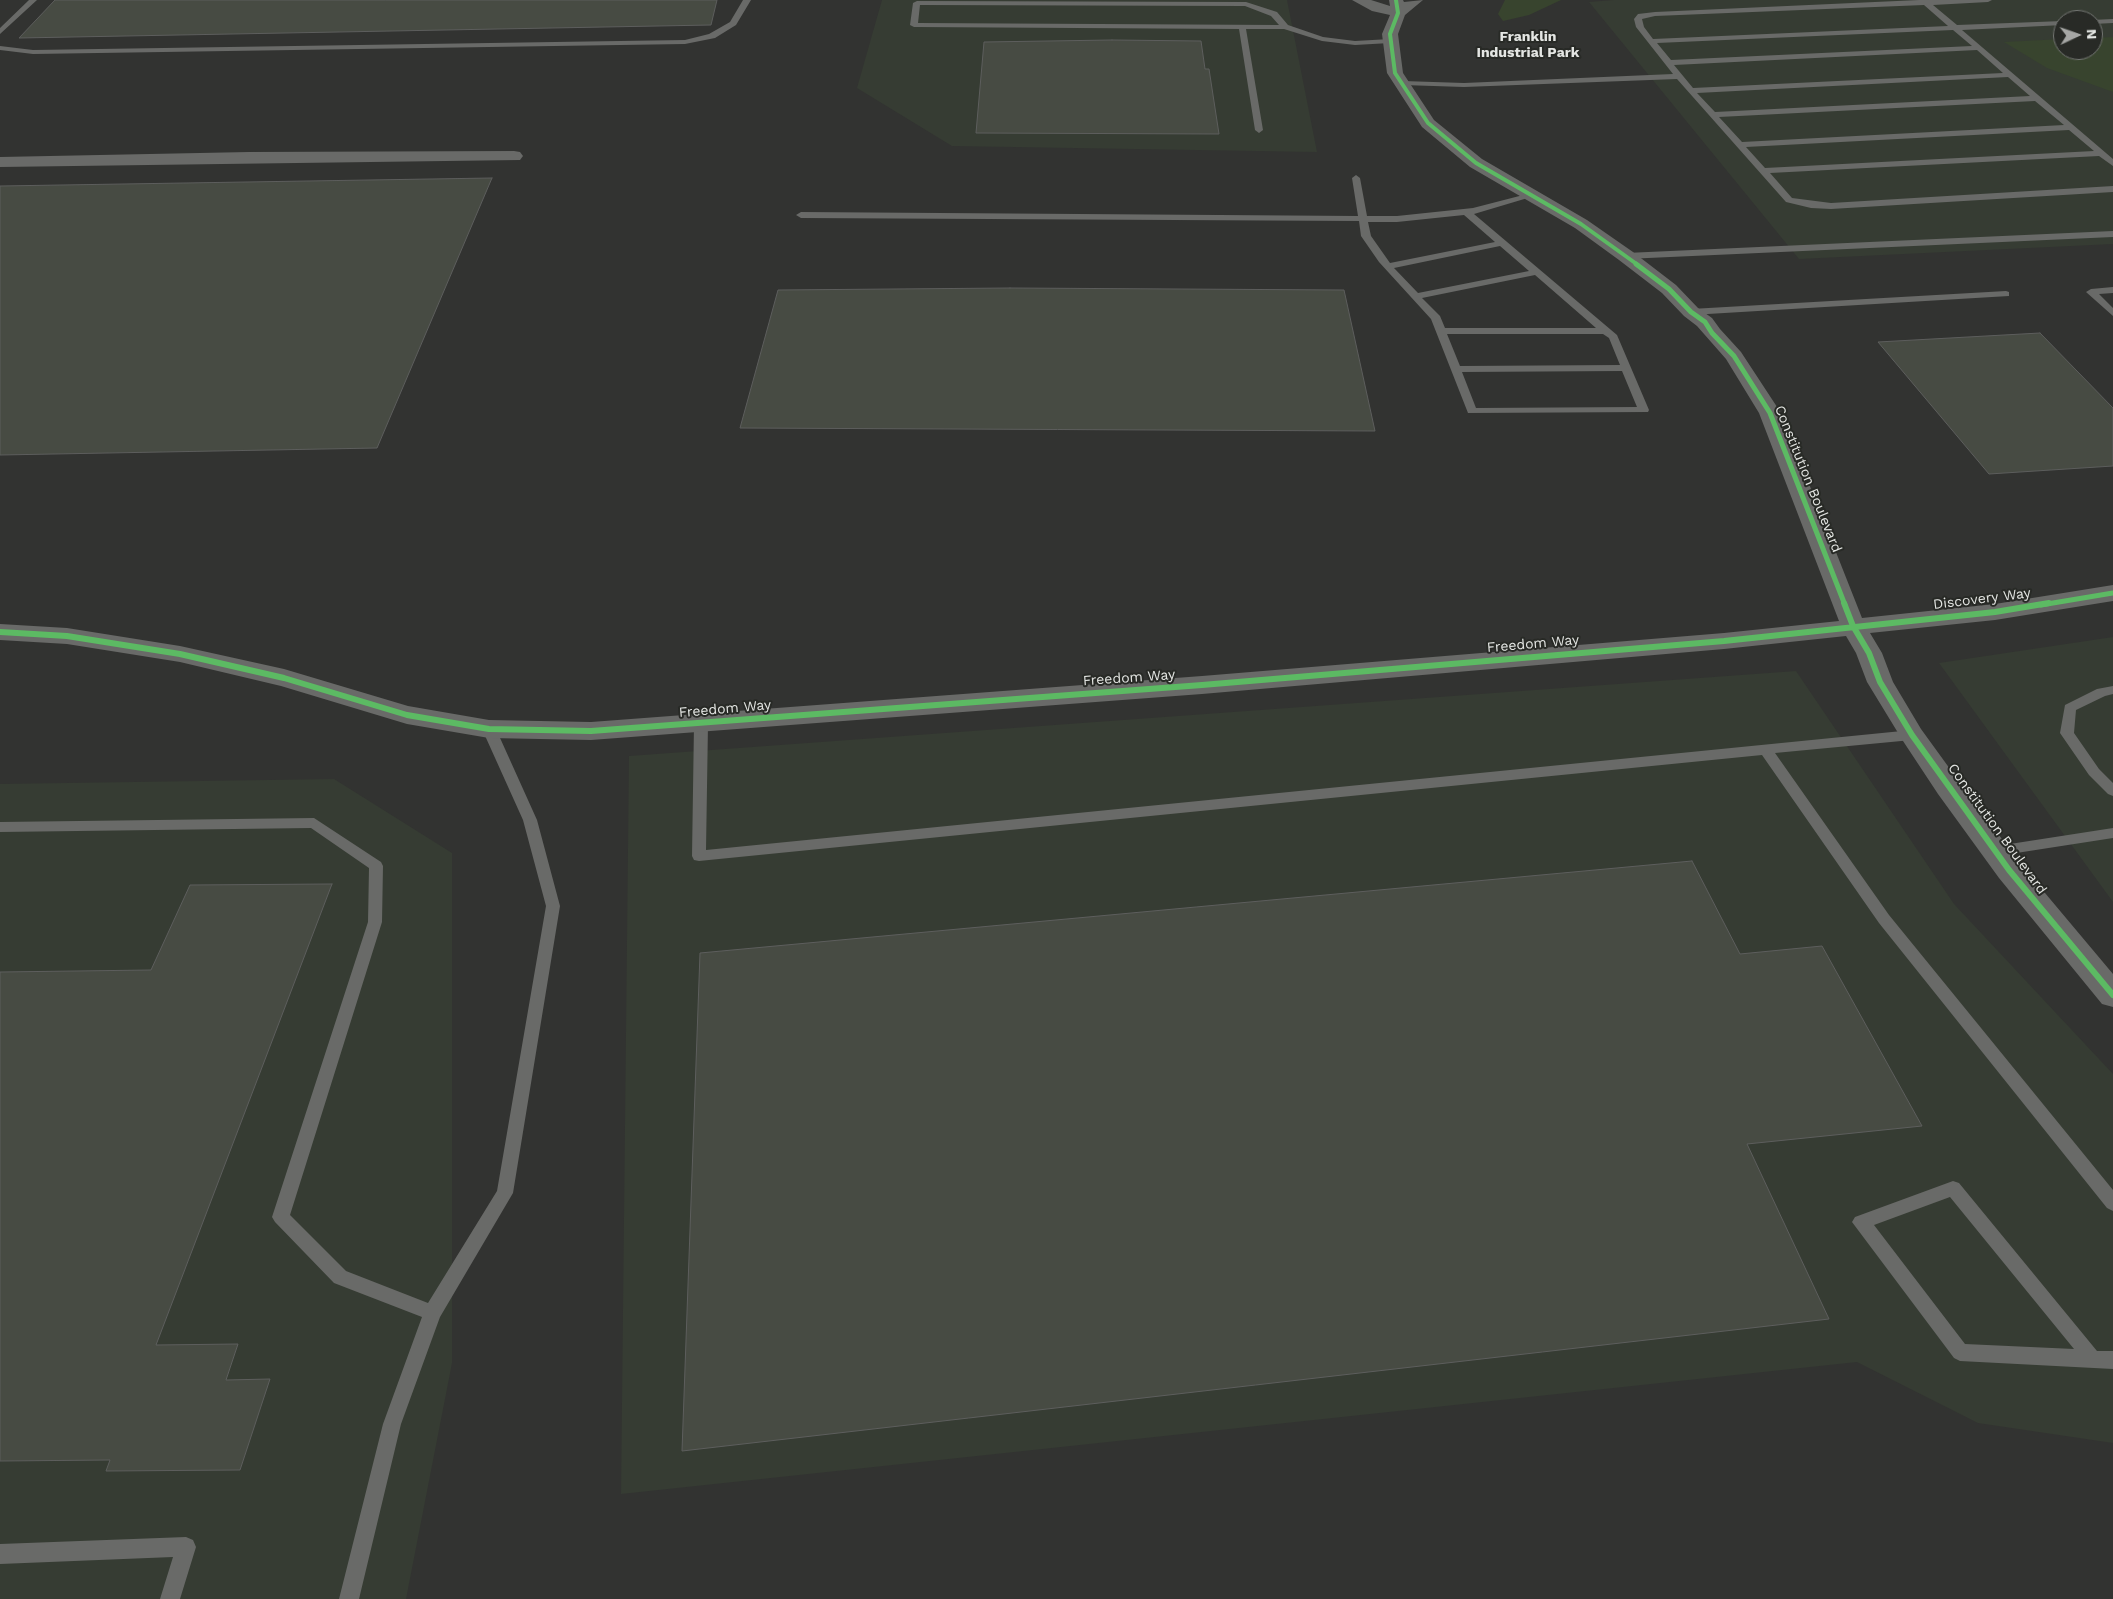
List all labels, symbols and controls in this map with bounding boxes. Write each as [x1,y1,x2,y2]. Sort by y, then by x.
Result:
north arrow [2053,10,2103,60]
district label: Franklin Industrial Park [1476,29,1580,62]
text: N [2084,29,2100,40]
street label: Constitution Boulevard [1771,403,1845,555]
street label: Discovery Way [1932,585,2032,613]
street label: Freedom Way [1486,632,1580,656]
street label: Freedom Way [1082,666,1176,690]
street label: Freedom Way [678,697,772,721]
street label: Constitution Boulevard [1944,760,2050,898]

